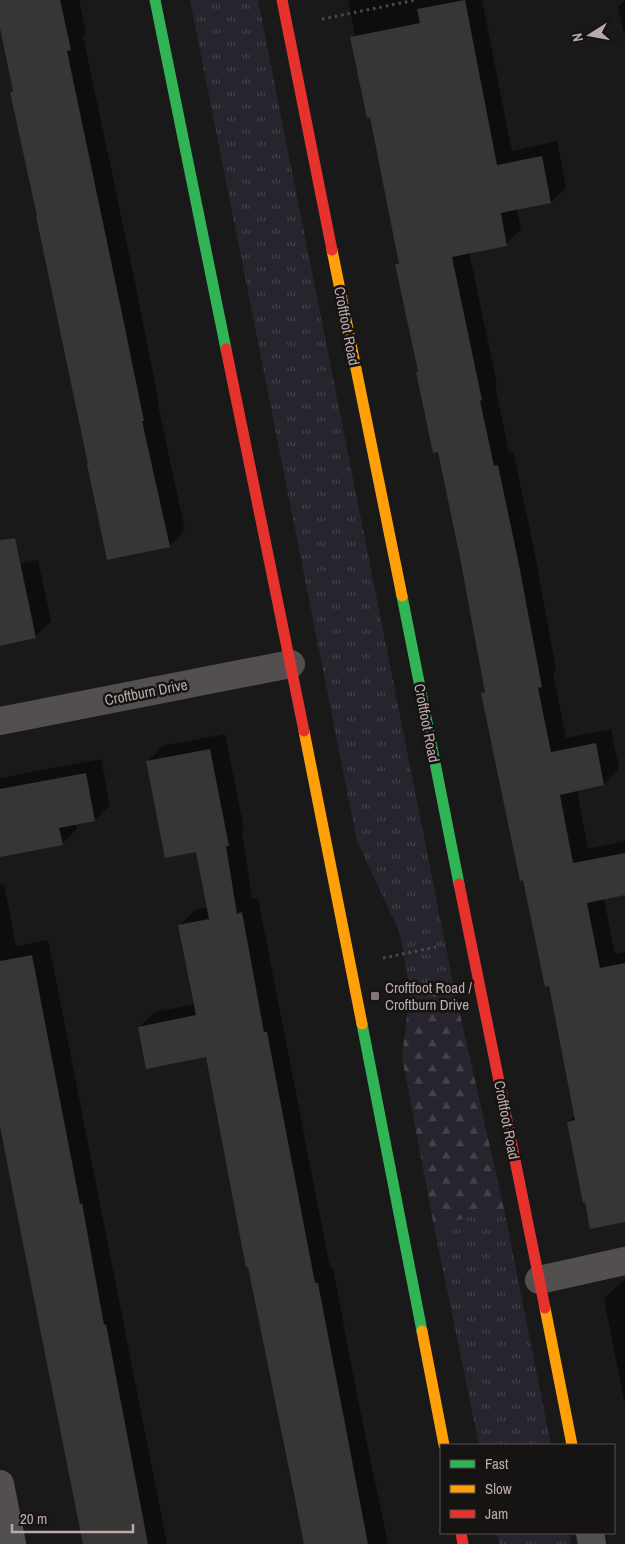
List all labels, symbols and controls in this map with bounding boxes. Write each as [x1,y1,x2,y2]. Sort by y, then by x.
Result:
north arrow [565,10,615,60]
text: N [568,32,587,43]
street label: Croftfoot Road [329,285,365,367]
street label: Croftburn Drive [103,674,189,710]
street label: Croftfoot Road [409,682,445,764]
place label: Croftfoot Road / Croftburn Drive [385,977,472,1015]
marker: Croftfoot Road / Croftburn Drive [369,990,381,1002]
street label: Croftfoot Road [489,1079,525,1161]
legend [440,1444,615,1534]
text: Fast [485,1453,509,1474]
text: Slow [485,1478,512,1499]
scale bar [12,1502,134,1534]
text: Jam [485,1503,508,1524]
text: 20 m [20,1508,47,1529]

